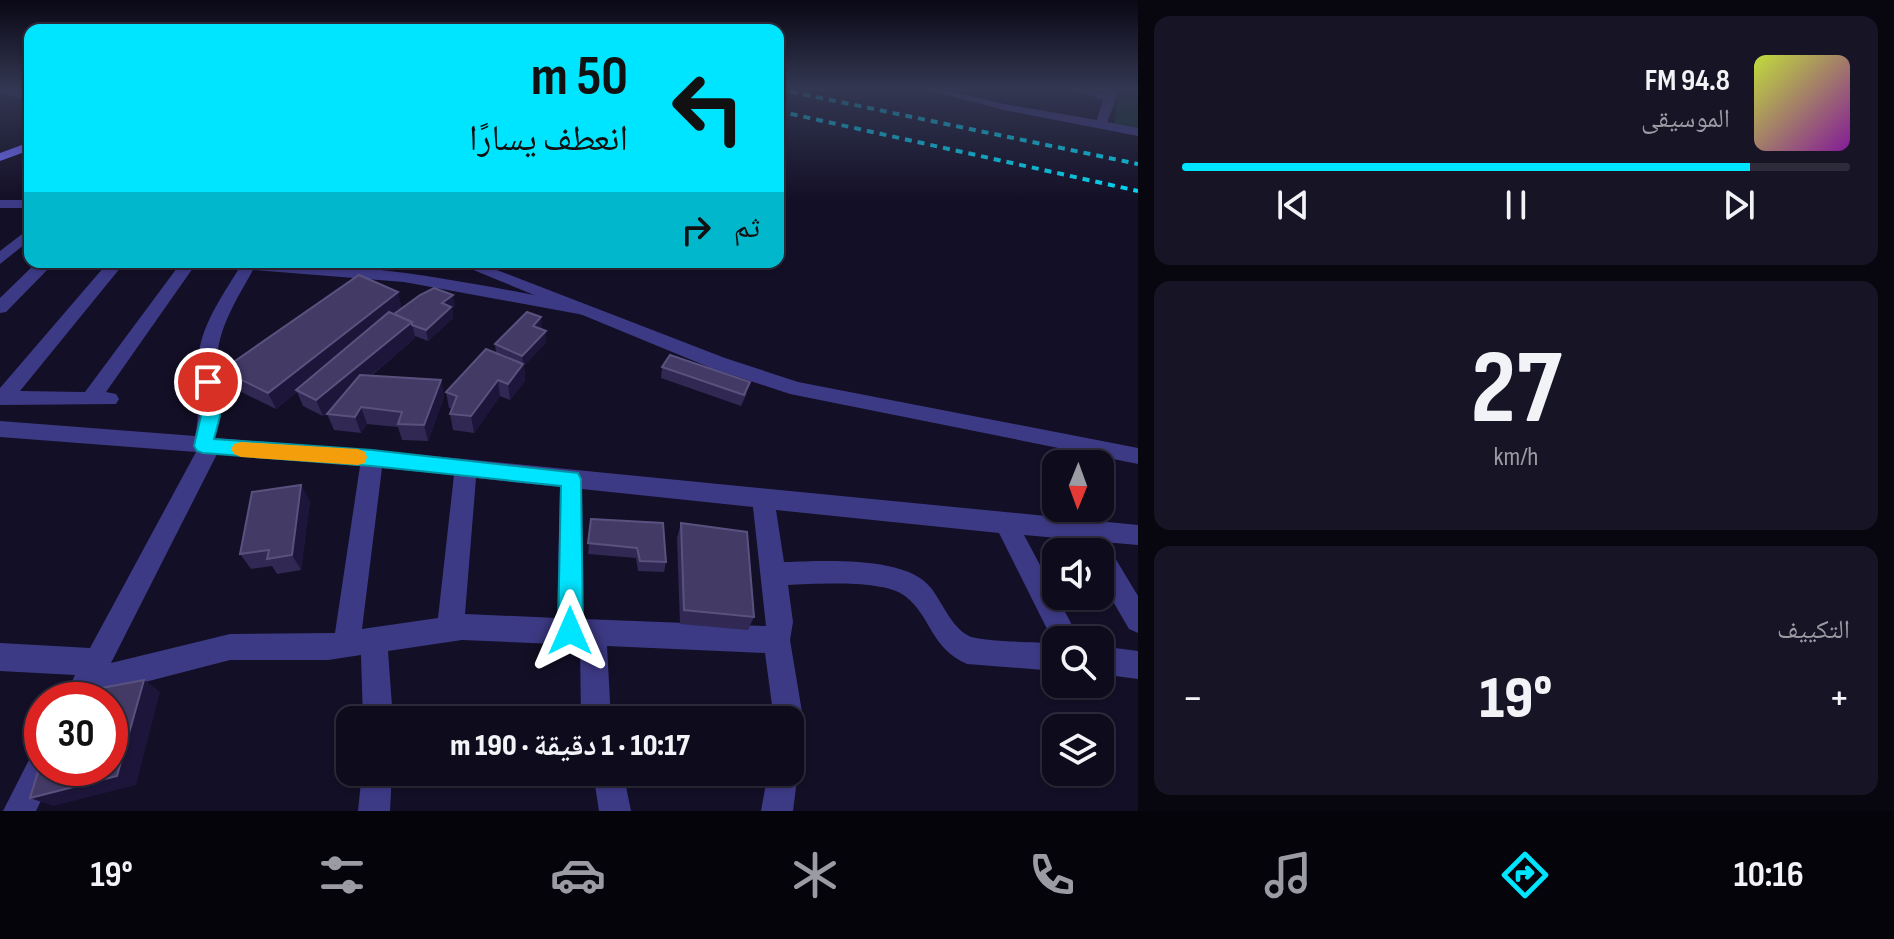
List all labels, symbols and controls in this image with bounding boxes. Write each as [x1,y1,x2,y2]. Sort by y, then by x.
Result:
text: 50 m [531,44,628,111]
icon: left [656,56,760,160]
text: 94.8 FM [1645,63,1730,99]
text: الموسيقى [1641,104,1730,135]
text: انعطف يسارًا [469,118,628,161]
icon: previous [1271,183,1315,227]
icon: pause [1494,183,1538,227]
icon: next [1717,183,1761,227]
icon: right [674,208,718,252]
text: ثم [734,210,760,246]
text: 27 [1471,327,1561,452]
pin [174,348,242,416]
icon: arrive [186,360,230,404]
text: km/h [1494,442,1538,473]
north arrow [1042,450,1114,522]
map controls [1042,450,1114,786]
button: sound [1042,538,1114,610]
position arrow [528,589,612,673]
text: التكييف [1777,615,1850,646]
button: search [1042,626,1114,698]
text: 19° [1479,663,1553,735]
text: − [1182,672,1204,725]
text: + [1828,672,1850,725]
speed limit sign: 30 [24,682,128,786]
button: layers [1042,714,1114,786]
text: 10:17 · 1 دقيقة · 190 m [450,728,690,764]
icon: filters [314,847,370,903]
icon: car [550,847,606,903]
icon: climate [787,847,843,903]
icon: phone [1024,847,1080,903]
icon: music [1260,847,1316,903]
icon: directions [1497,847,1553,903]
text: 19° [90,854,133,897]
text: 10:16 [1734,854,1804,897]

